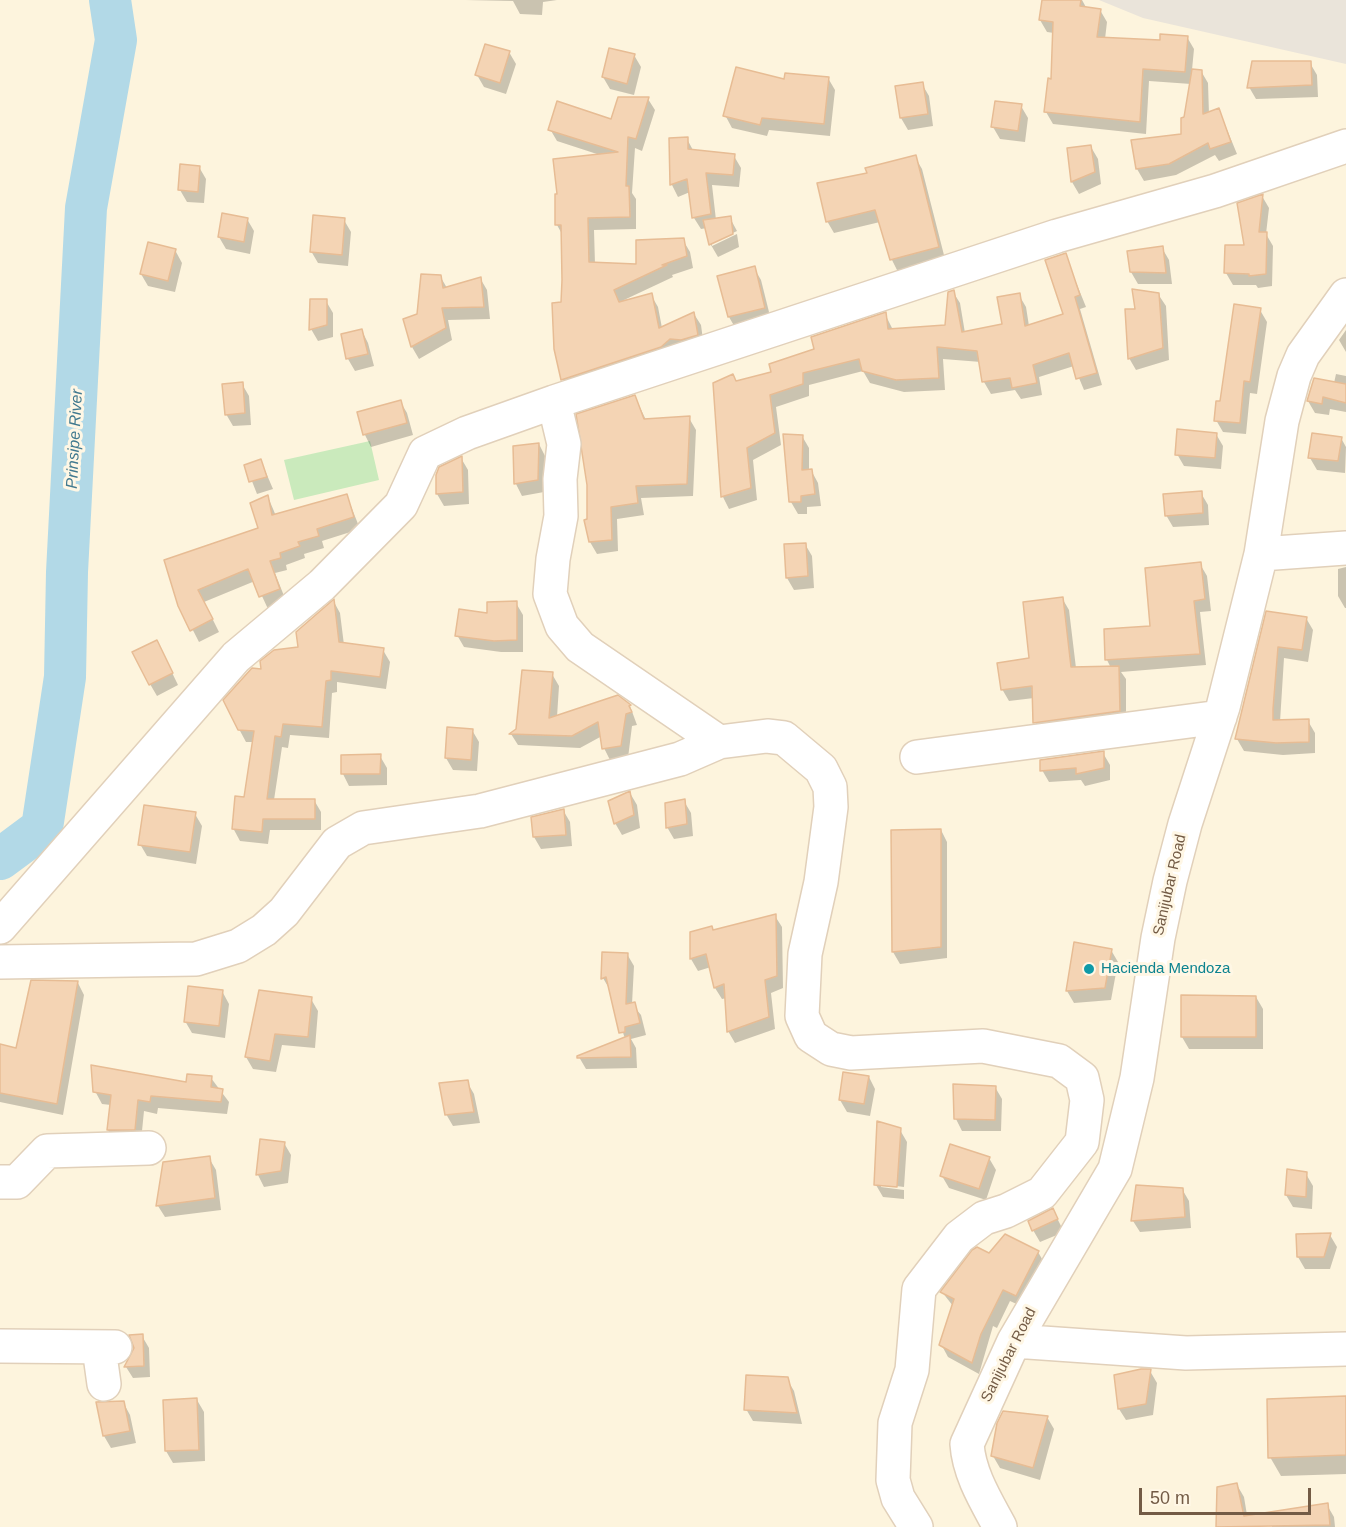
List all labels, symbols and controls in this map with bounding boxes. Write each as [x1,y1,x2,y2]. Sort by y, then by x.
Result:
water label: Prinsipe River [63,389,87,489]
street label: Sanijubar Road [1150,833,1190,937]
place label: Hacienda Mendoza [1101,960,1230,978]
marker: Hacienda Mendoza [1082,962,1096,976]
street label: Sanijubar Road [978,1305,1040,1405]
scale bar [1142,1476,1314,1514]
text: 50 m [1150,1488,1190,1508]

